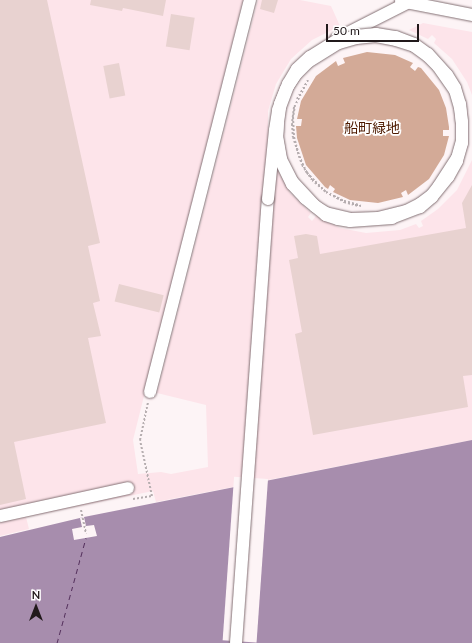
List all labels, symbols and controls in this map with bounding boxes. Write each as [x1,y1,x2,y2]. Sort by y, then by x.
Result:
scale bar [328,16,421,42]
text: 50 m [333,23,360,38]
park label: 船町緑地 [344,120,400,136]
north arrow [16,587,56,627]
text: N [32,588,40,601]

